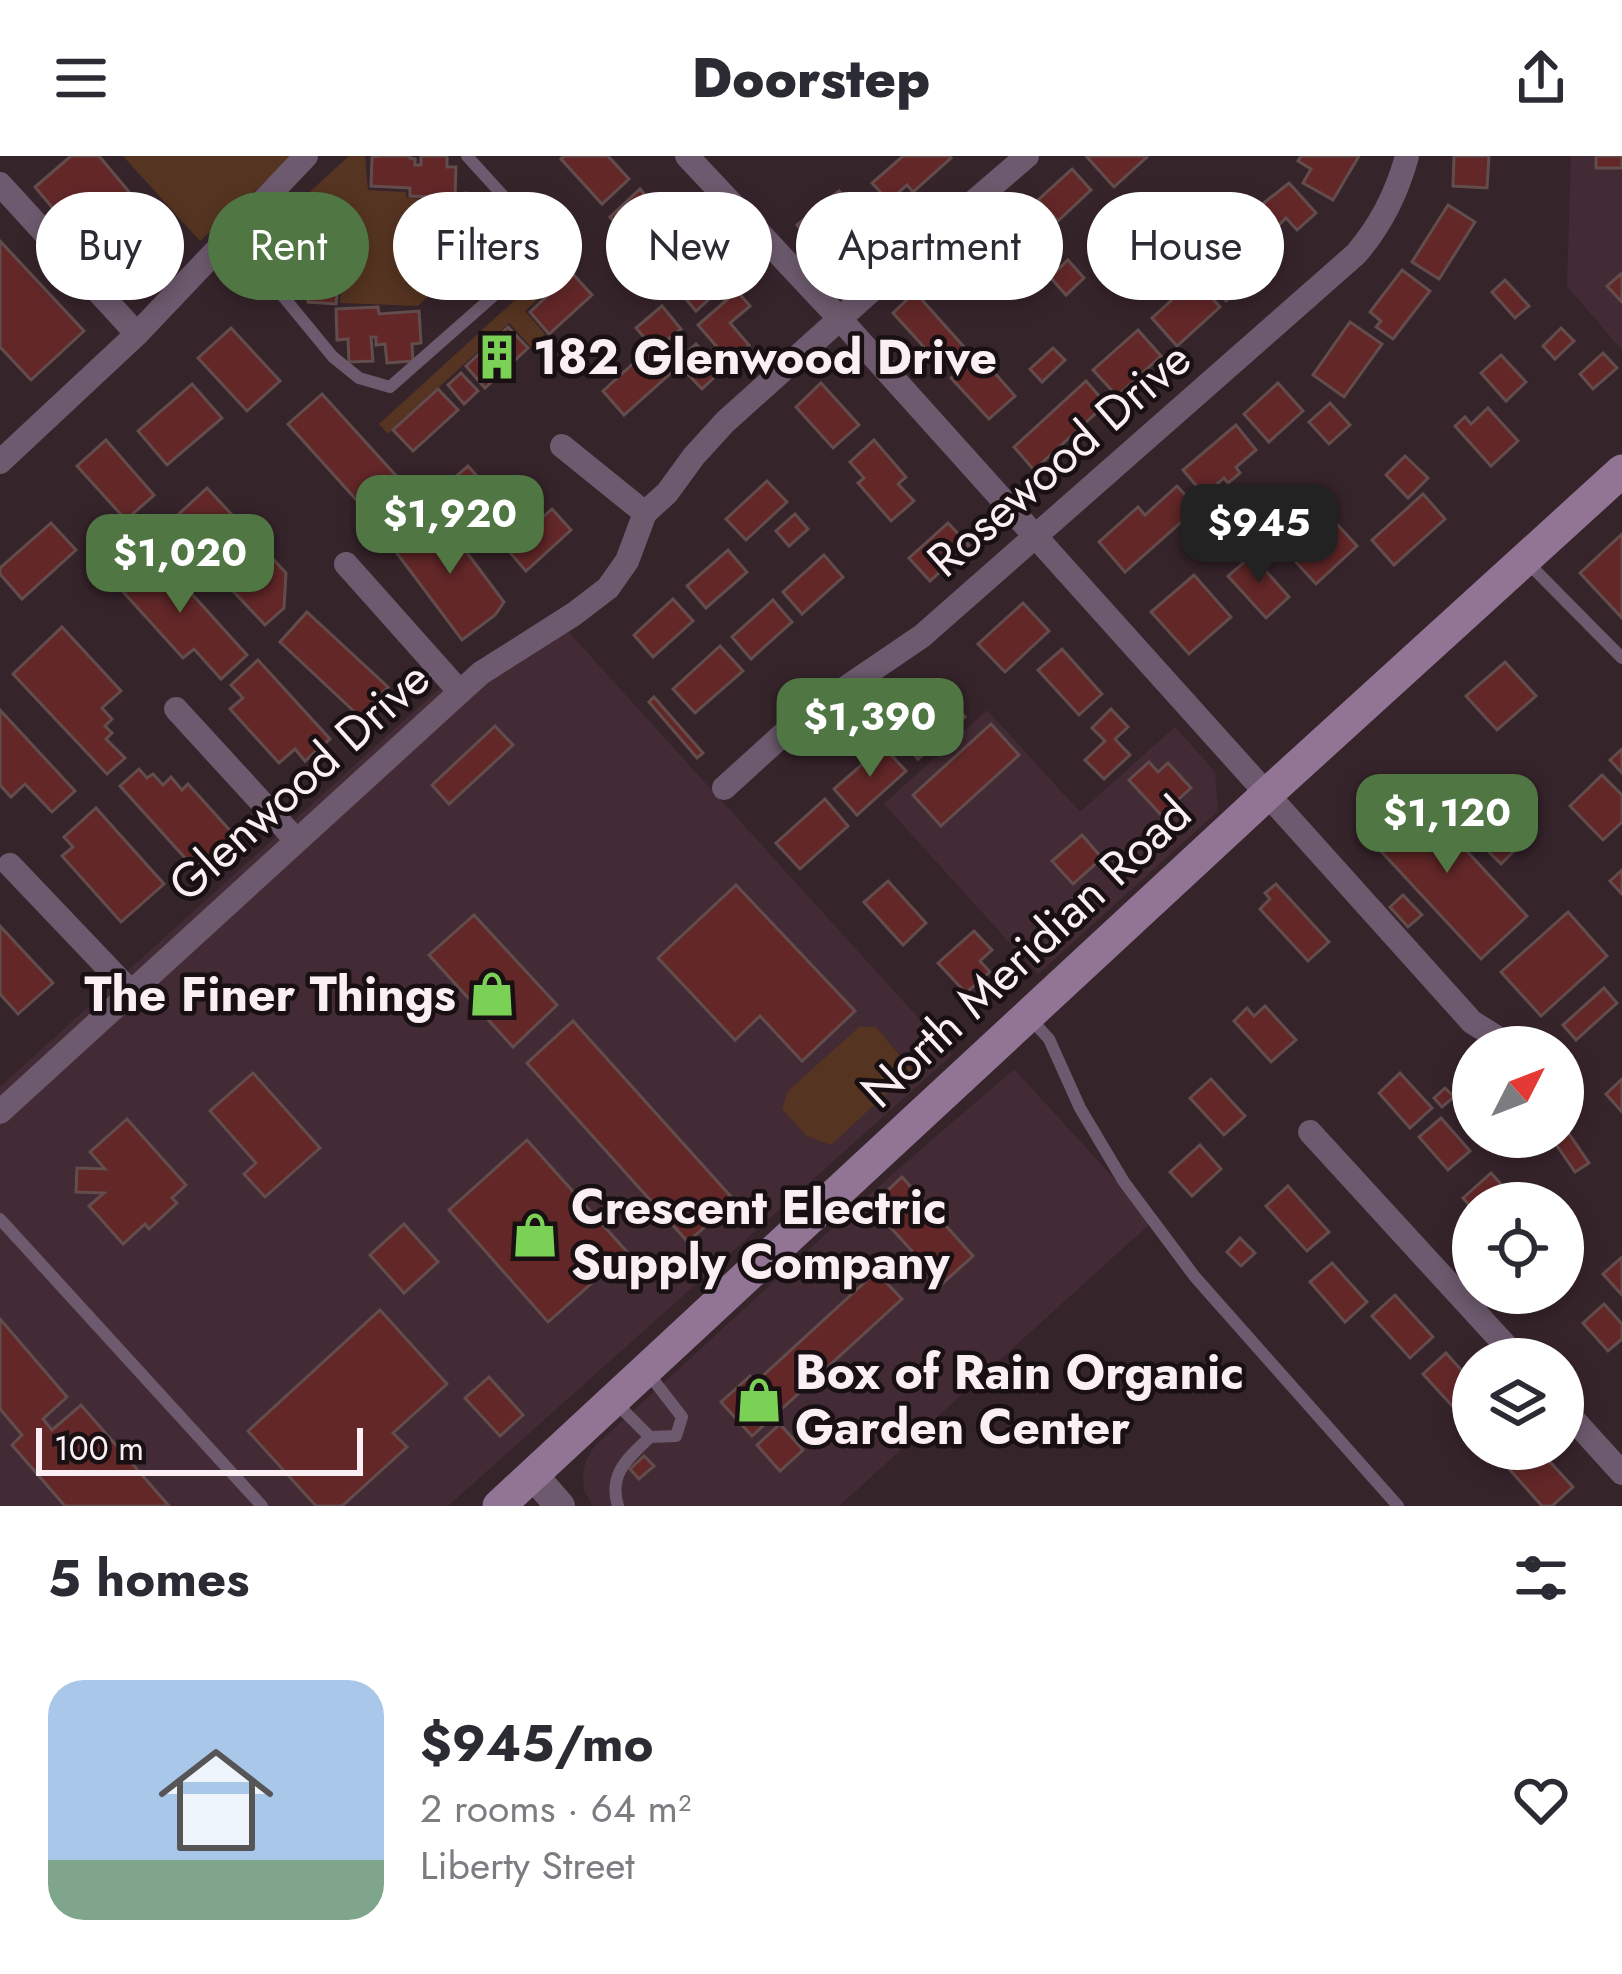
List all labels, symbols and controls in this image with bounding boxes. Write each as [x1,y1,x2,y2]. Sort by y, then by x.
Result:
text: Doorstep [692,39,930,117]
icon: menu [48,45,114,111]
icon: share [1508,45,1574,111]
chip: Buy [36,192,184,300]
chip: Rent [208,192,369,300]
chip: Filters [393,192,582,300]
chip: New [606,192,772,300]
chip: Apartment [796,192,1063,300]
chip: House [1087,192,1284,300]
place label: 182 Glenwood Drive [533,323,997,392]
street label: Rosewood Drive [912,325,1206,593]
building icon: 182 Glenwood Drive [472,332,522,382]
pin: $1,920 [352,475,548,577]
pin: $945 [1188,484,1330,586]
text: $1,920 [383,485,517,542]
text: $945 [1208,494,1310,551]
pin: $1,020 [82,514,278,616]
text: $1,020 [113,524,247,581]
street label: Glenwood Drive [153,645,445,917]
pin: $1,390 [772,678,968,780]
text: $1,390 [804,688,936,745]
pin: $1,120 [1349,774,1545,876]
street label: North Meridian Road [845,780,1207,1124]
text: $1,120 [1383,784,1511,841]
place label: The Finer Things [85,960,456,1029]
shop icon: The Finer Things [467,969,517,1019]
north arrow [1452,1026,1584,1158]
map controls [1452,1026,1584,1470]
place label: Crescent Electric Supply Company [571,1173,950,1297]
button: locate [1452,1182,1584,1314]
shop icon: Crescent Electric Supply Company [510,1210,560,1260]
place label: Box of Rain Organic Garden Center [795,1338,1244,1462]
button: layers [1452,1338,1584,1470]
shop icon: Box of Rain Organic Garden Center [734,1375,784,1425]
scale bar [36,1422,363,1475]
text: 100 m [54,1425,144,1472]
text: 5 homes [48,1541,250,1615]
icon: filters [1508,1545,1574,1611]
text: $945/mo [420,1706,654,1780]
icon: home [144,1728,288,1872]
icon: heart [1508,1767,1574,1833]
text: 2 rooms · 64 m² [420,1780,691,1837]
text: Liberty Street [420,1837,635,1894]

